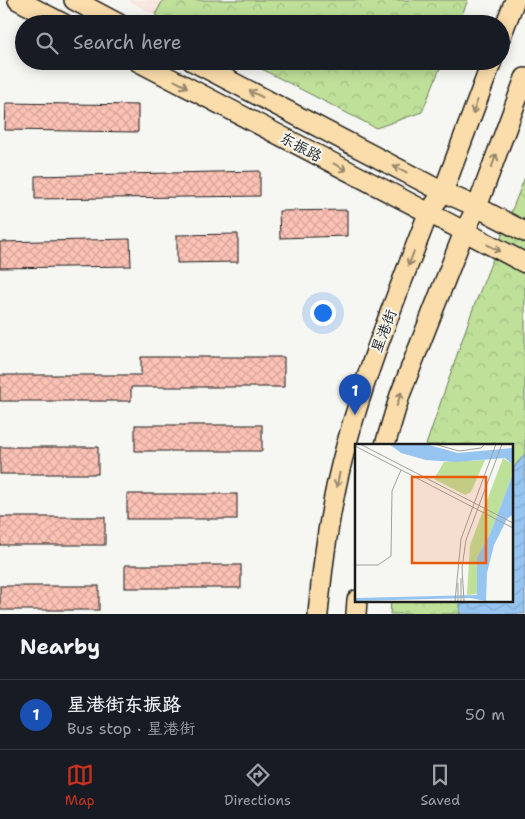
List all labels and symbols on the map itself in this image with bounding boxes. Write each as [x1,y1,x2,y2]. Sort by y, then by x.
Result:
one-way arrow [173,80,188,89]
one-way arrow [249,89,264,98]
one-way arrow [470,99,479,114]
street label: 东振路 [276,128,326,166]
one-way arrow [490,154,499,169]
one-way arrow [332,163,347,172]
one-way arrow [393,164,408,173]
one-way arrow [487,243,502,253]
one-way arrow [406,251,415,267]
your location [310,300,336,326]
street label: 星港街 [367,306,401,356]
pin: 1 [339,374,371,415]
one-way arrow [395,391,404,407]
inset map [355,444,512,602]
one-way arrow [333,471,342,487]

